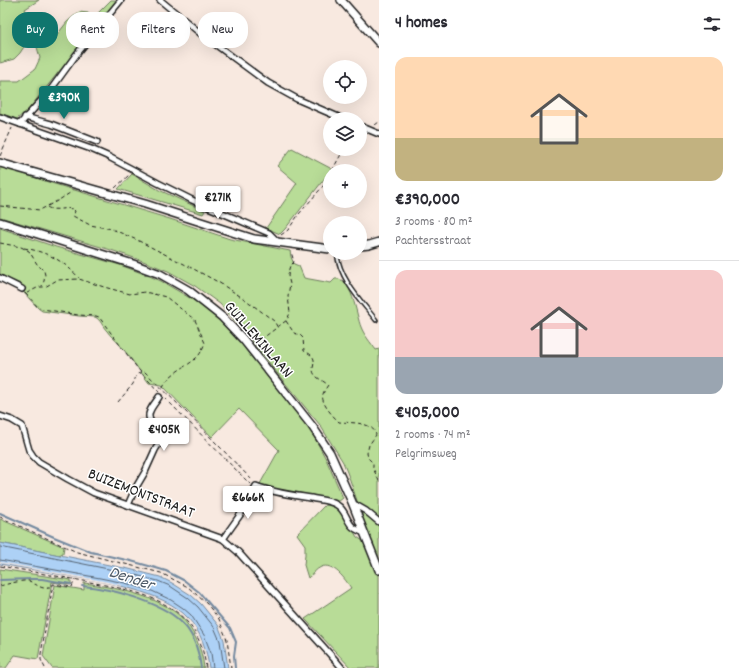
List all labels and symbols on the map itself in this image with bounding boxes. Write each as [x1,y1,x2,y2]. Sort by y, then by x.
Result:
pin: €390K [36,86,92,120]
pin: €271K [190,186,246,220]
street label: GUILLEMINLAAN [218,297,298,384]
pin: €405K [136,418,192,452]
street label: BUIZEMONTSTRAAT [84,463,198,525]
pin: €666K [220,486,276,520]
water label: Dender [105,561,158,599]

